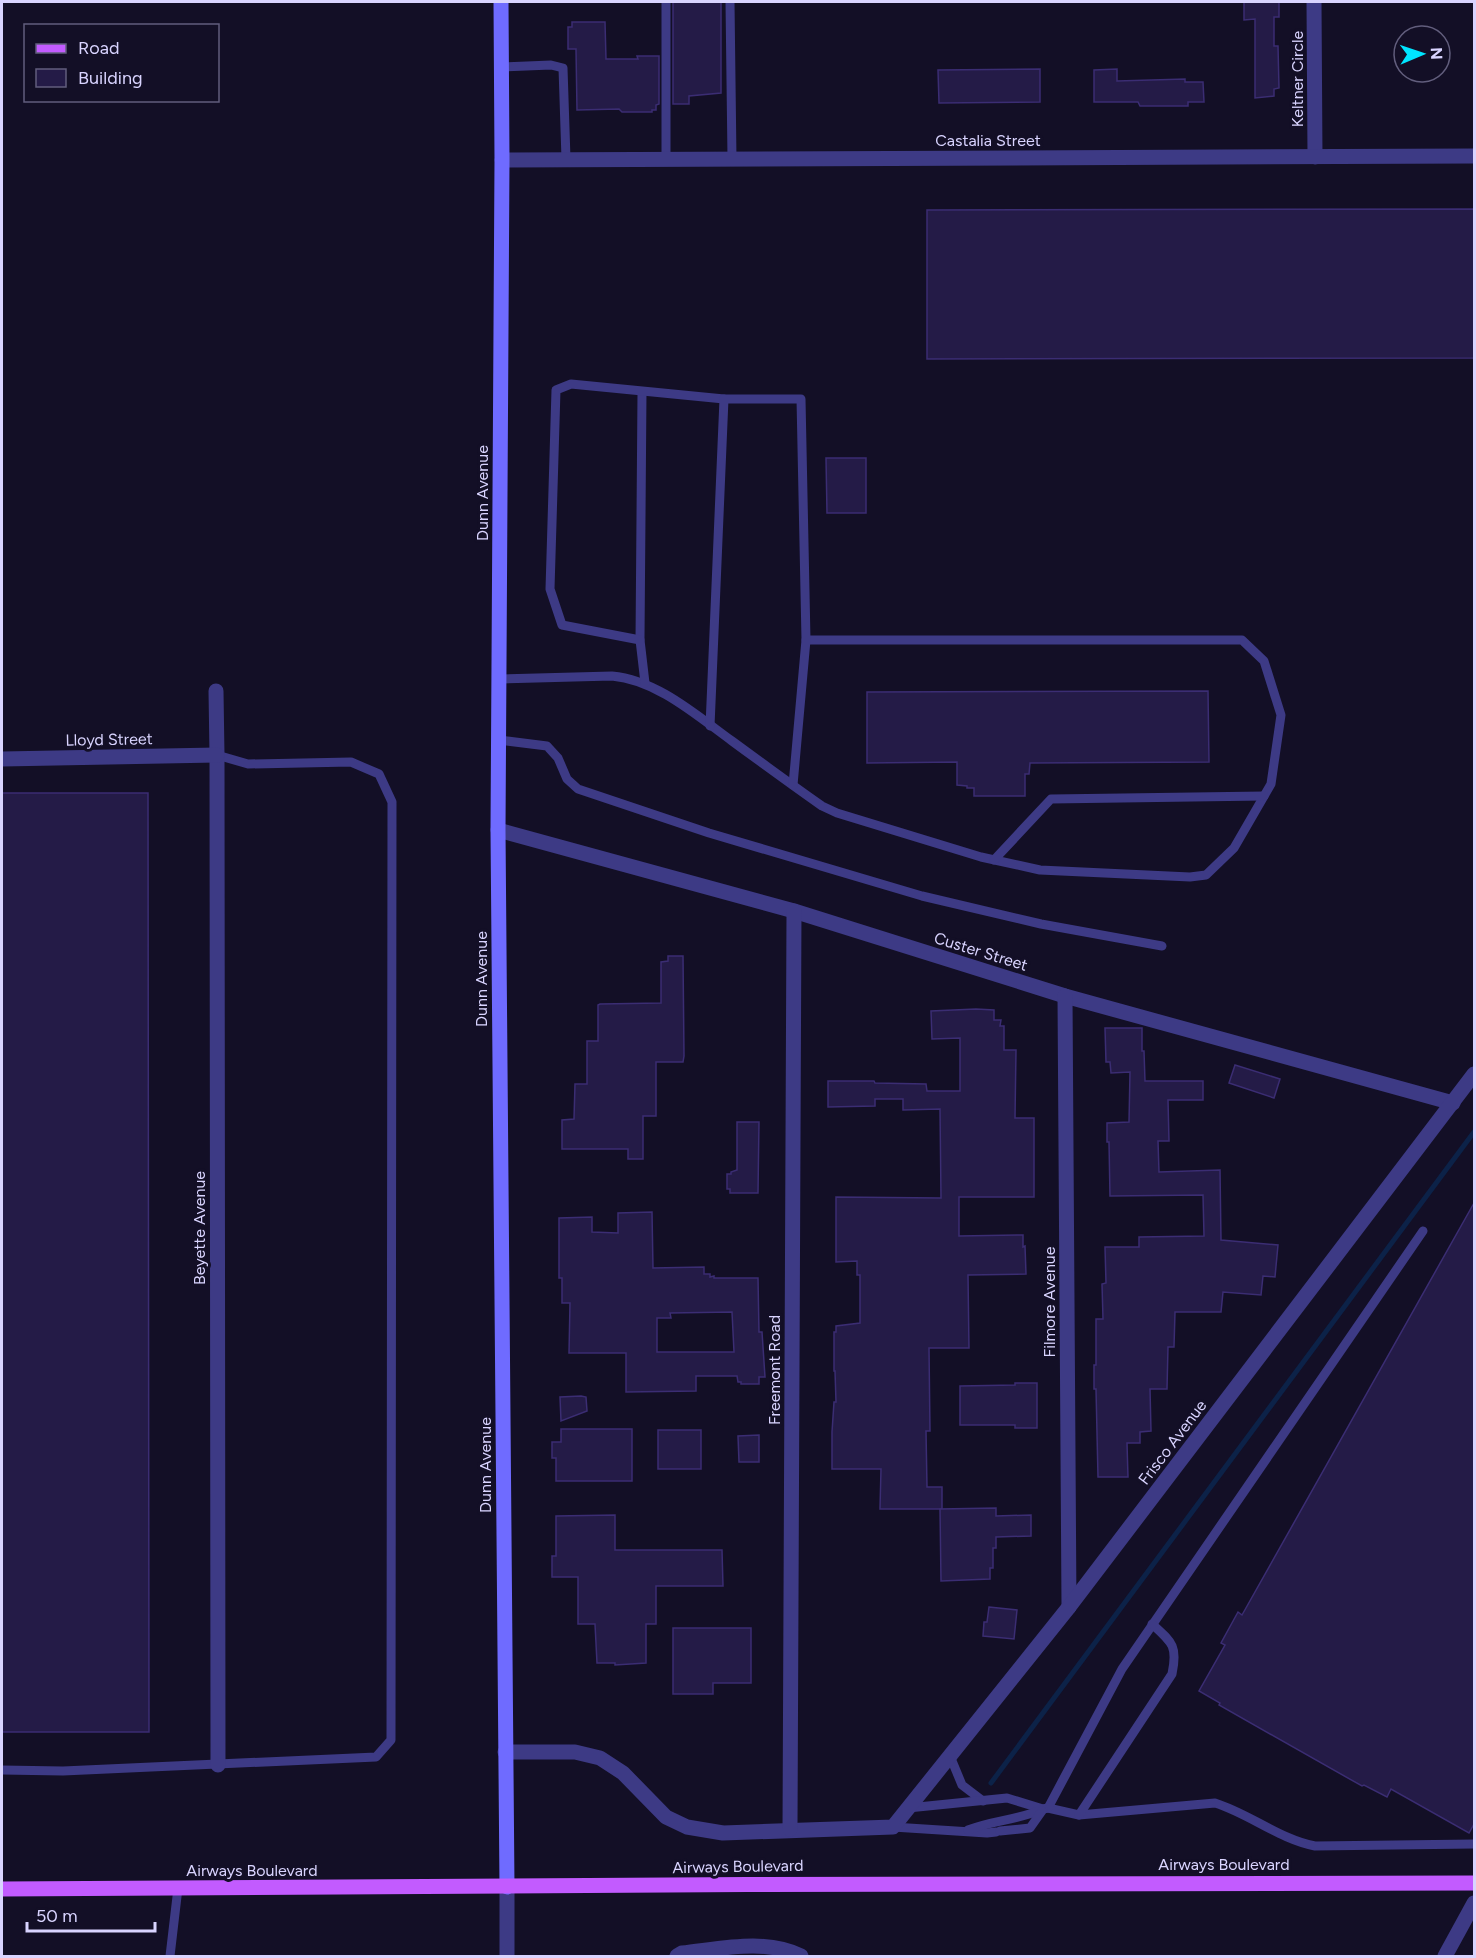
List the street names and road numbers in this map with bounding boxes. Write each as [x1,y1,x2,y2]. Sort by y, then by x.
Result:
street label: Keltner Circle [1288,30,1307,127]
street label: Castalia Street [935,131,1041,150]
street label: Dunn Avenue [473,445,492,541]
street label: Lloyd Street [65,729,153,750]
street label: Custer Street [932,928,1030,975]
street label: Dunn Avenue [472,931,491,1027]
street label: Beyette Avenue [190,1171,209,1285]
street label: Filmore Avenue [1040,1246,1059,1358]
street label: Freemont Road [765,1315,784,1425]
street label: Frisco Avenue [1134,1396,1211,1488]
street label: Dunn Avenue [476,1417,495,1513]
street label: Airways Boulevard [1158,1855,1290,1874]
street label: Airways Boulevard [672,1856,804,1877]
street label: Airways Boulevard [186,1861,318,1880]

